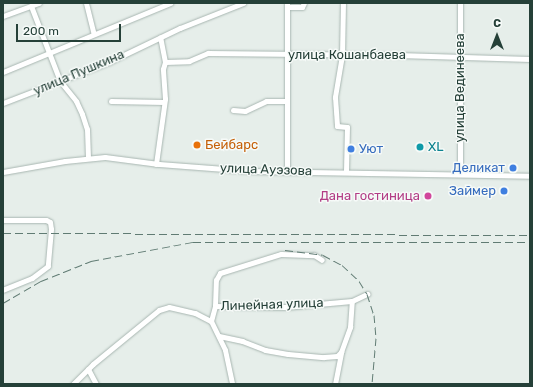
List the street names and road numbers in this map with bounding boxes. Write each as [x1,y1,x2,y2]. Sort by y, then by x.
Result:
street label: улица Вединеева [452,33,468,143]
street label: улица Пушкина [31,47,127,99]
street label: улица Кошанбаева [288,47,406,63]
street label: улица Ауэзова [220,161,312,179]
street label: Линейная улица [220,295,324,315]

